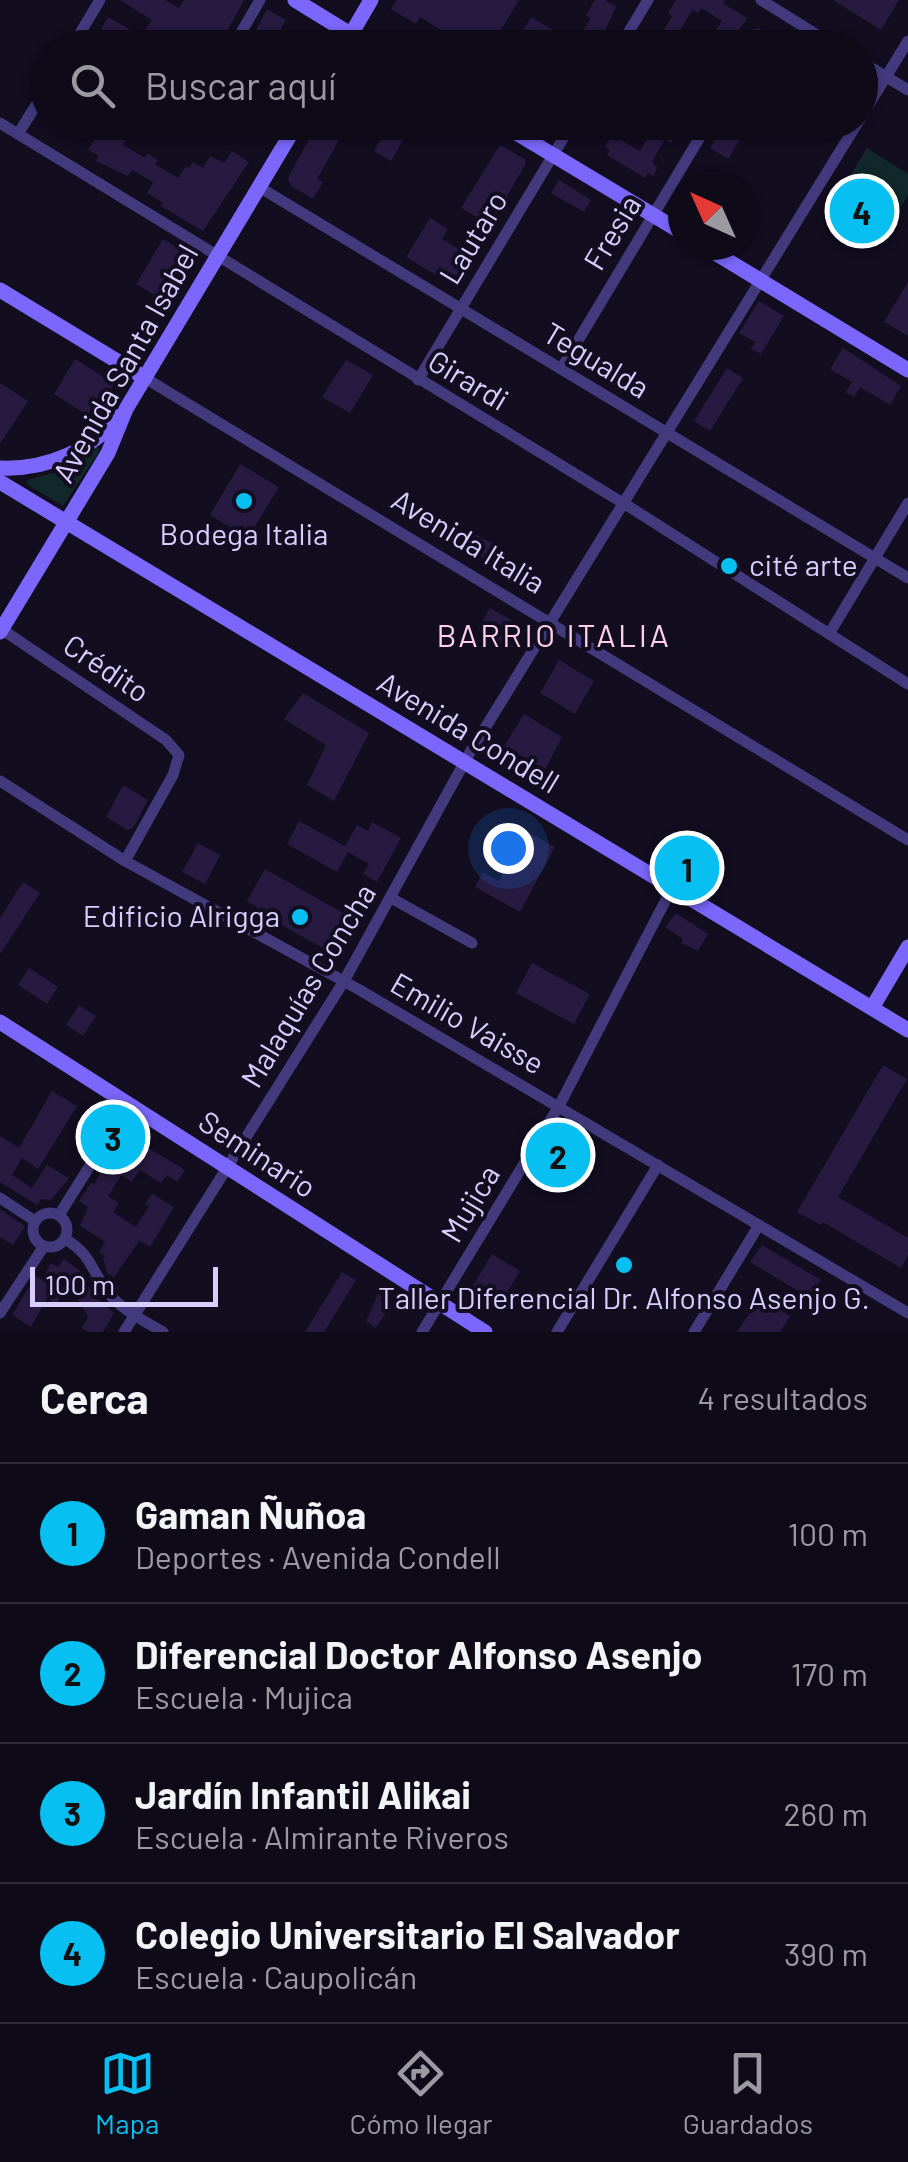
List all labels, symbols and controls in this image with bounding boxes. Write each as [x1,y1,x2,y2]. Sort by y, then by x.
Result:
search box [30,30,878,140]
icon: search [65,58,120,113]
text: Buscar aquí [145,62,336,108]
north arrow [668,170,758,260]
pin: 4 [830,174,894,248]
street label: Lautaro [431,184,514,290]
street label: Fresia [575,188,647,276]
street label: Avenida Santa Isabel [44,238,205,488]
street label: Tegualda [538,314,656,405]
street label: Girardi [422,341,516,417]
street label: Avenida Italia [386,480,552,600]
marker: Bodega Italia [233,490,255,512]
place label: Bodega Italia [160,515,328,551]
place label: cité arte [749,546,858,582]
marker: cité arte [718,555,740,577]
district label: BARRIO ITALIA [436,615,672,653]
street label: Crédito [57,626,157,709]
street label: Avenida Condell [372,663,566,800]
your location [483,823,534,874]
pin: 1 [654,830,720,906]
street label: Malaquías Concha [232,877,382,1093]
place label: Edificio Alrigga [83,897,280,933]
marker: Edificio Alrigga [289,906,311,928]
street label: Emilio Vaisse [385,964,551,1081]
pin: 3 [80,1100,146,1174]
street label: Seminario [193,1102,323,1204]
pin: 2 [526,1118,590,1192]
street label: Mujica [432,1158,506,1248]
marker: Taller Diferencial Dr. Alfonso Asenjo G. [613,1254,635,1276]
scale bar [30,1262,218,1306]
text: 100 m [45,1267,115,1301]
place label: Taller Diferencial Dr. Alfonso Asenjo G. [378,1279,870,1315]
text: Cerca [40,1372,149,1422]
text: 4 resultados [698,1378,868,1416]
text: Gaman Ñuñoa [135,1491,366,1537]
text: 1 [67,1514,78,1552]
text: 100 m [788,1514,868,1552]
text: Deportes · Avenida Condell [135,1537,501,1575]
text: Diferencial Doctor Alfonso Asenjo [135,1631,703,1677]
text: 2 [64,1654,81,1692]
text: 170 m [791,1654,868,1692]
text: Escuela · Mujica [135,1677,353,1715]
text: Jardín Infantil Alikai [135,1771,471,1817]
text: 3 [64,1794,81,1832]
text: 260 m [783,1794,868,1832]
text: Escuela · Almirante Riveros [135,1817,509,1855]
text: Colegio Universitario El Salvador [135,1911,680,1957]
text: 4 [63,1934,82,1972]
text: 390 m [784,1934,868,1972]
text: Escuela · Caupolicán [135,1957,417,1995]
tab: Mapa [95,2046,159,2140]
tab: Cómo llegar [349,2046,493,2140]
tab: Guardados [683,2046,813,2140]

